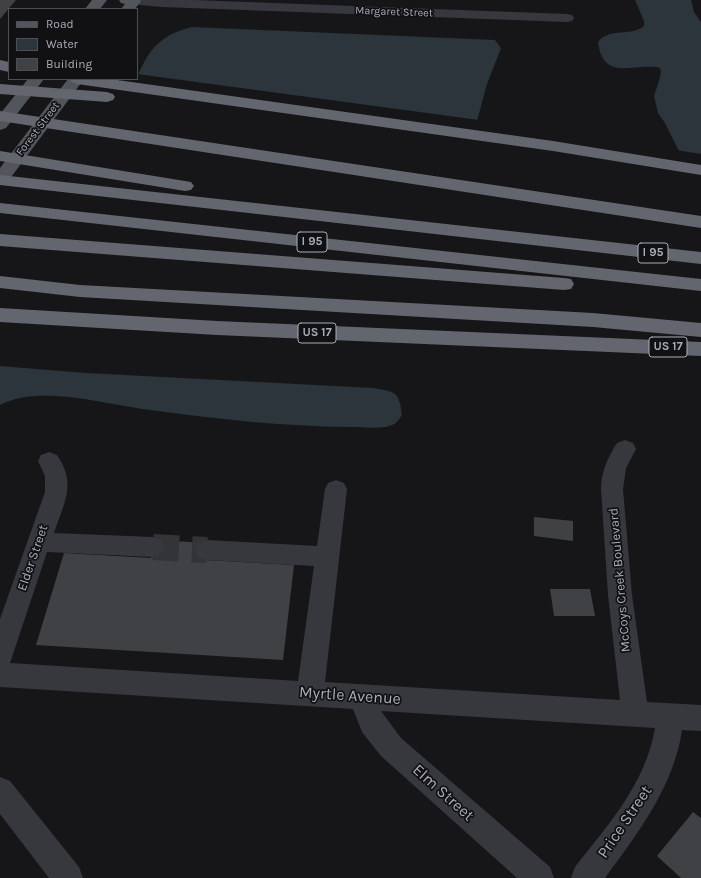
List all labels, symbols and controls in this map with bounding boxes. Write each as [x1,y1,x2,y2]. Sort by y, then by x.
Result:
street label: Margaret Street [355,4,433,20]
legend [8,8,138,80]
text: Road [46,17,74,31]
text: Water [46,37,78,51]
text: Building [46,57,92,71]
street label: Forest Street [14,100,62,158]
road number: I 95 [297,232,327,252]
road number: I 95 [638,243,668,263]
road number: US 17 [298,323,336,343]
road number: US 17 [649,337,687,357]
street label: McCoys Creek Boulevard [606,507,634,653]
street label: Elder Street [14,523,52,593]
street label: Myrtle Avenue [298,683,402,709]
street label: Elm Street [408,760,478,826]
street label: Price Street [594,782,656,862]

